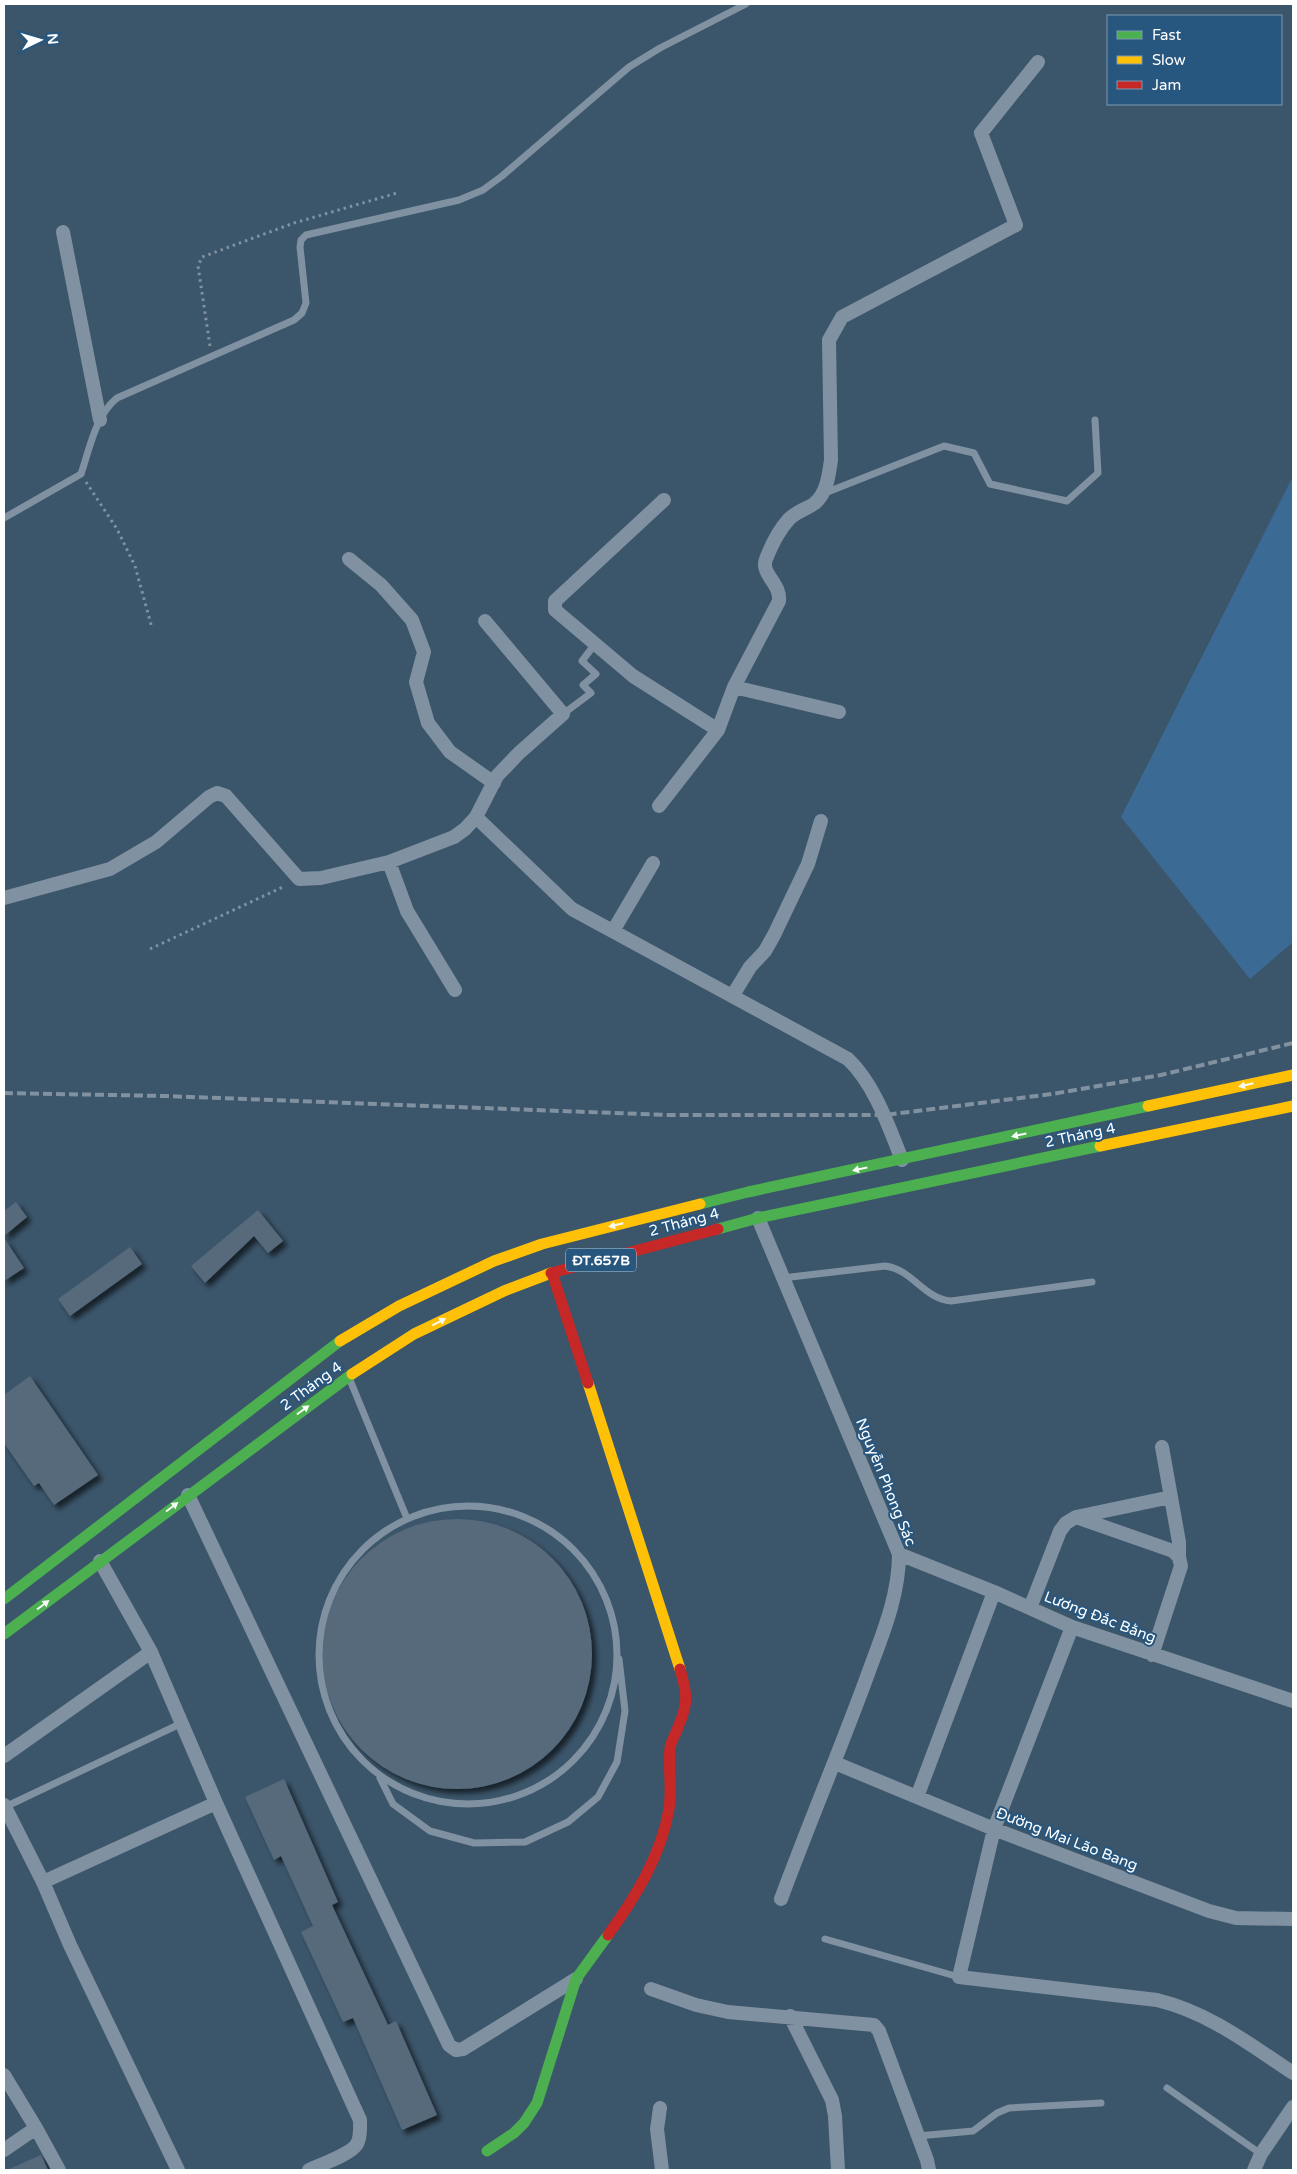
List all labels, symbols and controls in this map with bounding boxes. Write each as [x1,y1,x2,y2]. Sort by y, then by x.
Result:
north arrow [15,15,65,65]
legend [1107,15,1282,105]
text: Fast [1152,26,1182,44]
text: N [43,33,61,45]
text: Slow [1152,51,1186,69]
text: Jam [1152,76,1181,94]
one-way arrow [1238,1081,1253,1089]
street label: 2 Tháng 4 [1043,1119,1117,1151]
one-way arrow [1011,1131,1026,1139]
one-way arrow [852,1165,867,1173]
street label: 2 Tháng 4 [647,1204,721,1240]
one-way arrow [609,1222,624,1230]
road number: ĐT.657B [566,1248,636,1272]
one-way arrow [432,1318,446,1326]
street label: 2 Tháng 4 [277,1358,345,1414]
one-way arrow [296,1405,309,1416]
street label: Nguyễn Phong Sác [852,1415,920,1549]
one-way arrow [165,1502,179,1512]
street label: Lương Đắc Bằng [1041,1587,1159,1647]
one-way arrow [36,1599,49,1610]
street label: Đường Mai Lão Bang [994,1804,1140,1874]

